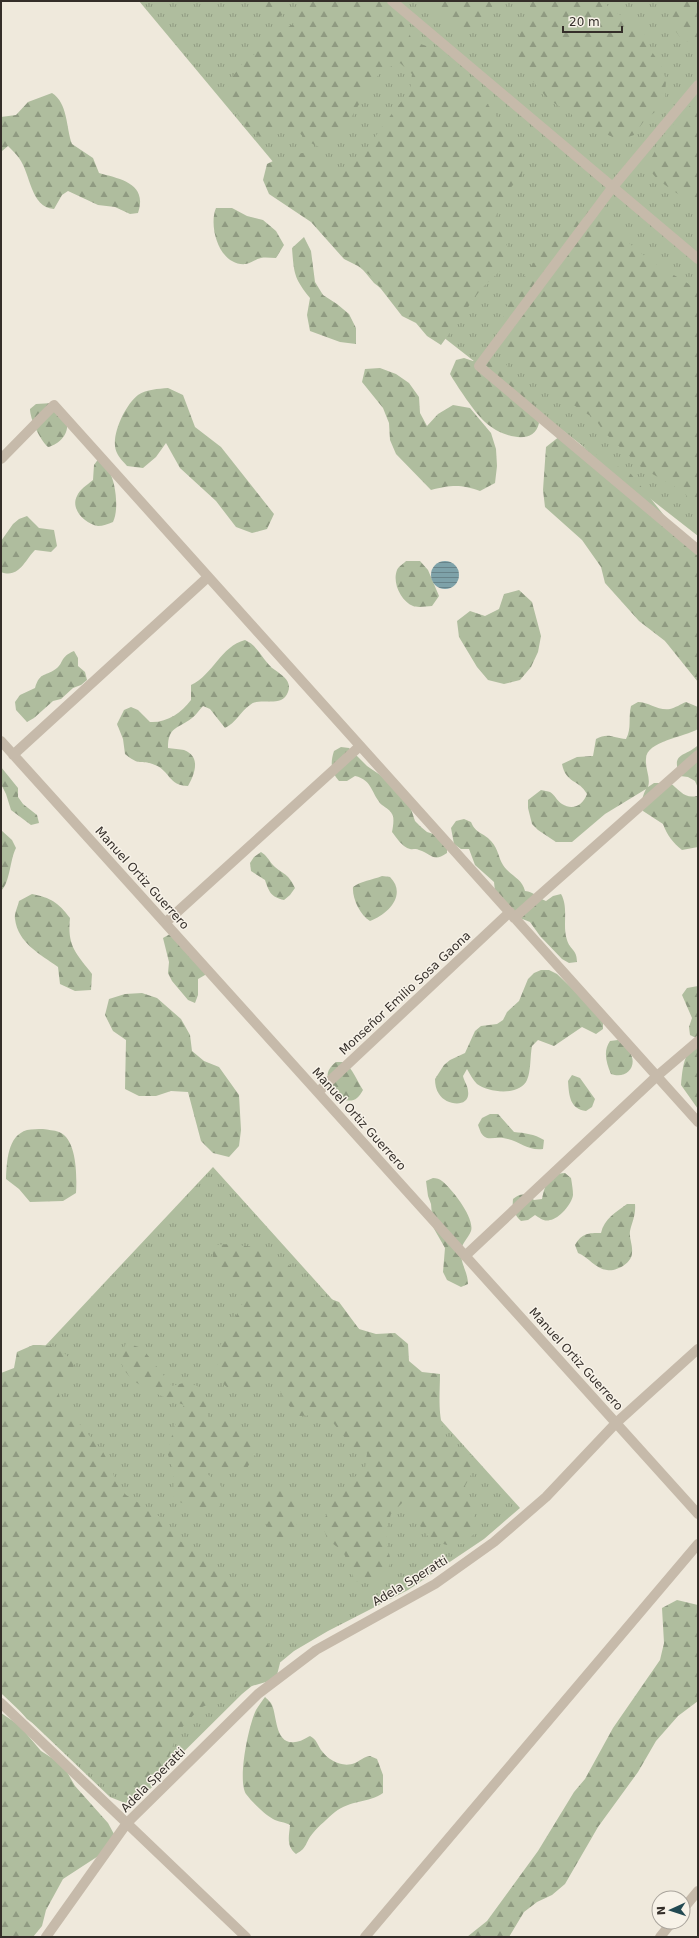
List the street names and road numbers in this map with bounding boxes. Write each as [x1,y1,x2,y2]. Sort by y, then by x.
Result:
street label: Manuel Ortiz Guerrero [92,824,192,932]
street label: Monseñor Emilio Sosa Gaona [336,928,474,1058]
street label: Manuel Ortiz Guerrero [309,1065,409,1173]
street label: Manuel Ortiz Guerrero [526,1305,626,1413]
street label: Adela Speratti [370,1553,450,1609]
street label: Adela Speratti [118,1745,188,1815]

